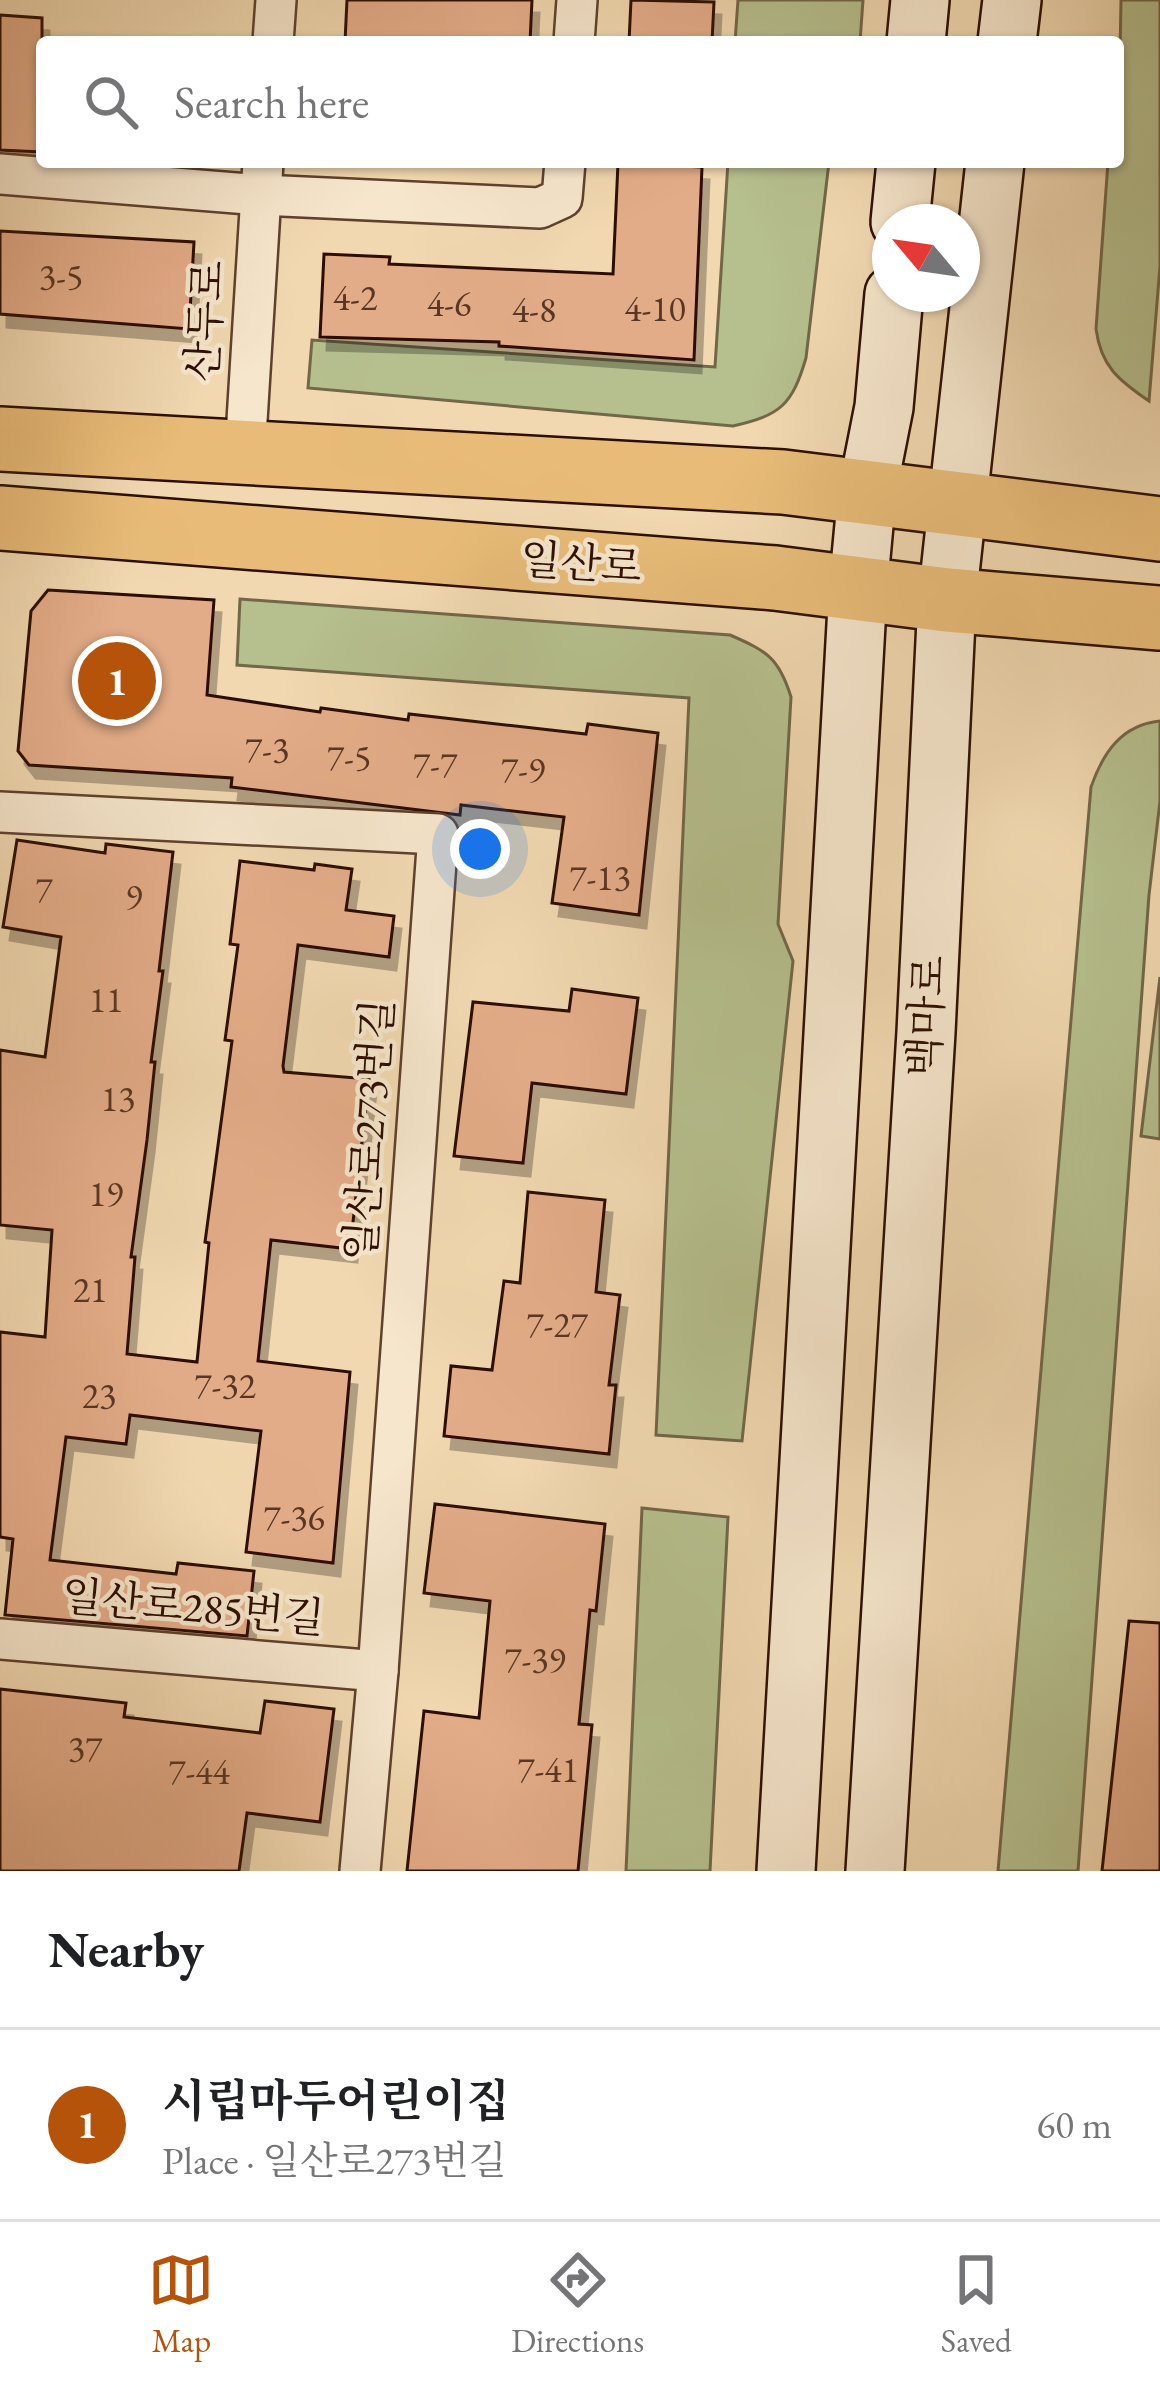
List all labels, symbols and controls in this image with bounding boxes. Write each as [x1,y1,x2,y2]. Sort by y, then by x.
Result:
search box [36,36,1124,168]
icon: search [78,69,144,135]
text: Search here [174,73,369,131]
north arrow [872,204,980,312]
house number: 3-5 [39,253,83,300]
street label: 산두로 [174,259,236,383]
house number: 4-2 [333,274,377,321]
house number: 4-6 [427,280,471,327]
house number: 4-10 [624,285,686,332]
house number: 4-8 [512,286,556,333]
street label: 일산로 [518,531,644,595]
pin: 1 [78,636,156,726]
house number: 7-3 [245,726,289,773]
house number: 7-5 [327,734,371,781]
house number: 7-7 [413,741,458,788]
house number: 7-9 [501,746,545,793]
your location [450,819,510,879]
house number: 7-13 [569,854,631,901]
house number: 7 [35,866,53,913]
house number: 9 [125,873,143,920]
street label: 백마로 [895,954,957,1078]
house number: 11 [89,976,123,1023]
street label: 일산로273번길 [332,997,406,1263]
house number: 13 [101,1075,135,1122]
house number: 19 [89,1170,123,1217]
house number: 21 [73,1266,107,1313]
house number: 7-27 [526,1301,589,1348]
house number: 7-32 [194,1362,256,1409]
house number: 23 [82,1372,116,1419]
house number: 7-36 [263,1494,325,1541]
street label: 일산로285번길 [59,1568,327,1646]
house number: 7-39 [504,1636,566,1683]
house number: 37 [68,1725,103,1772]
house number: 7-41 [517,1746,579,1793]
house number: 7-44 [168,1748,231,1795]
text: Nearby [48,1916,204,1982]
text: 시립마두어린이집 [162,2071,510,2129]
text: 1 [77,2099,97,2150]
text: 60 m [1036,2099,1112,2150]
text: Place · 일산로273번길 [162,2135,507,2186]
tab: Map [148,2247,214,2362]
tab: Directions [511,2247,644,2362]
tab: Saved [941,2247,1012,2362]

